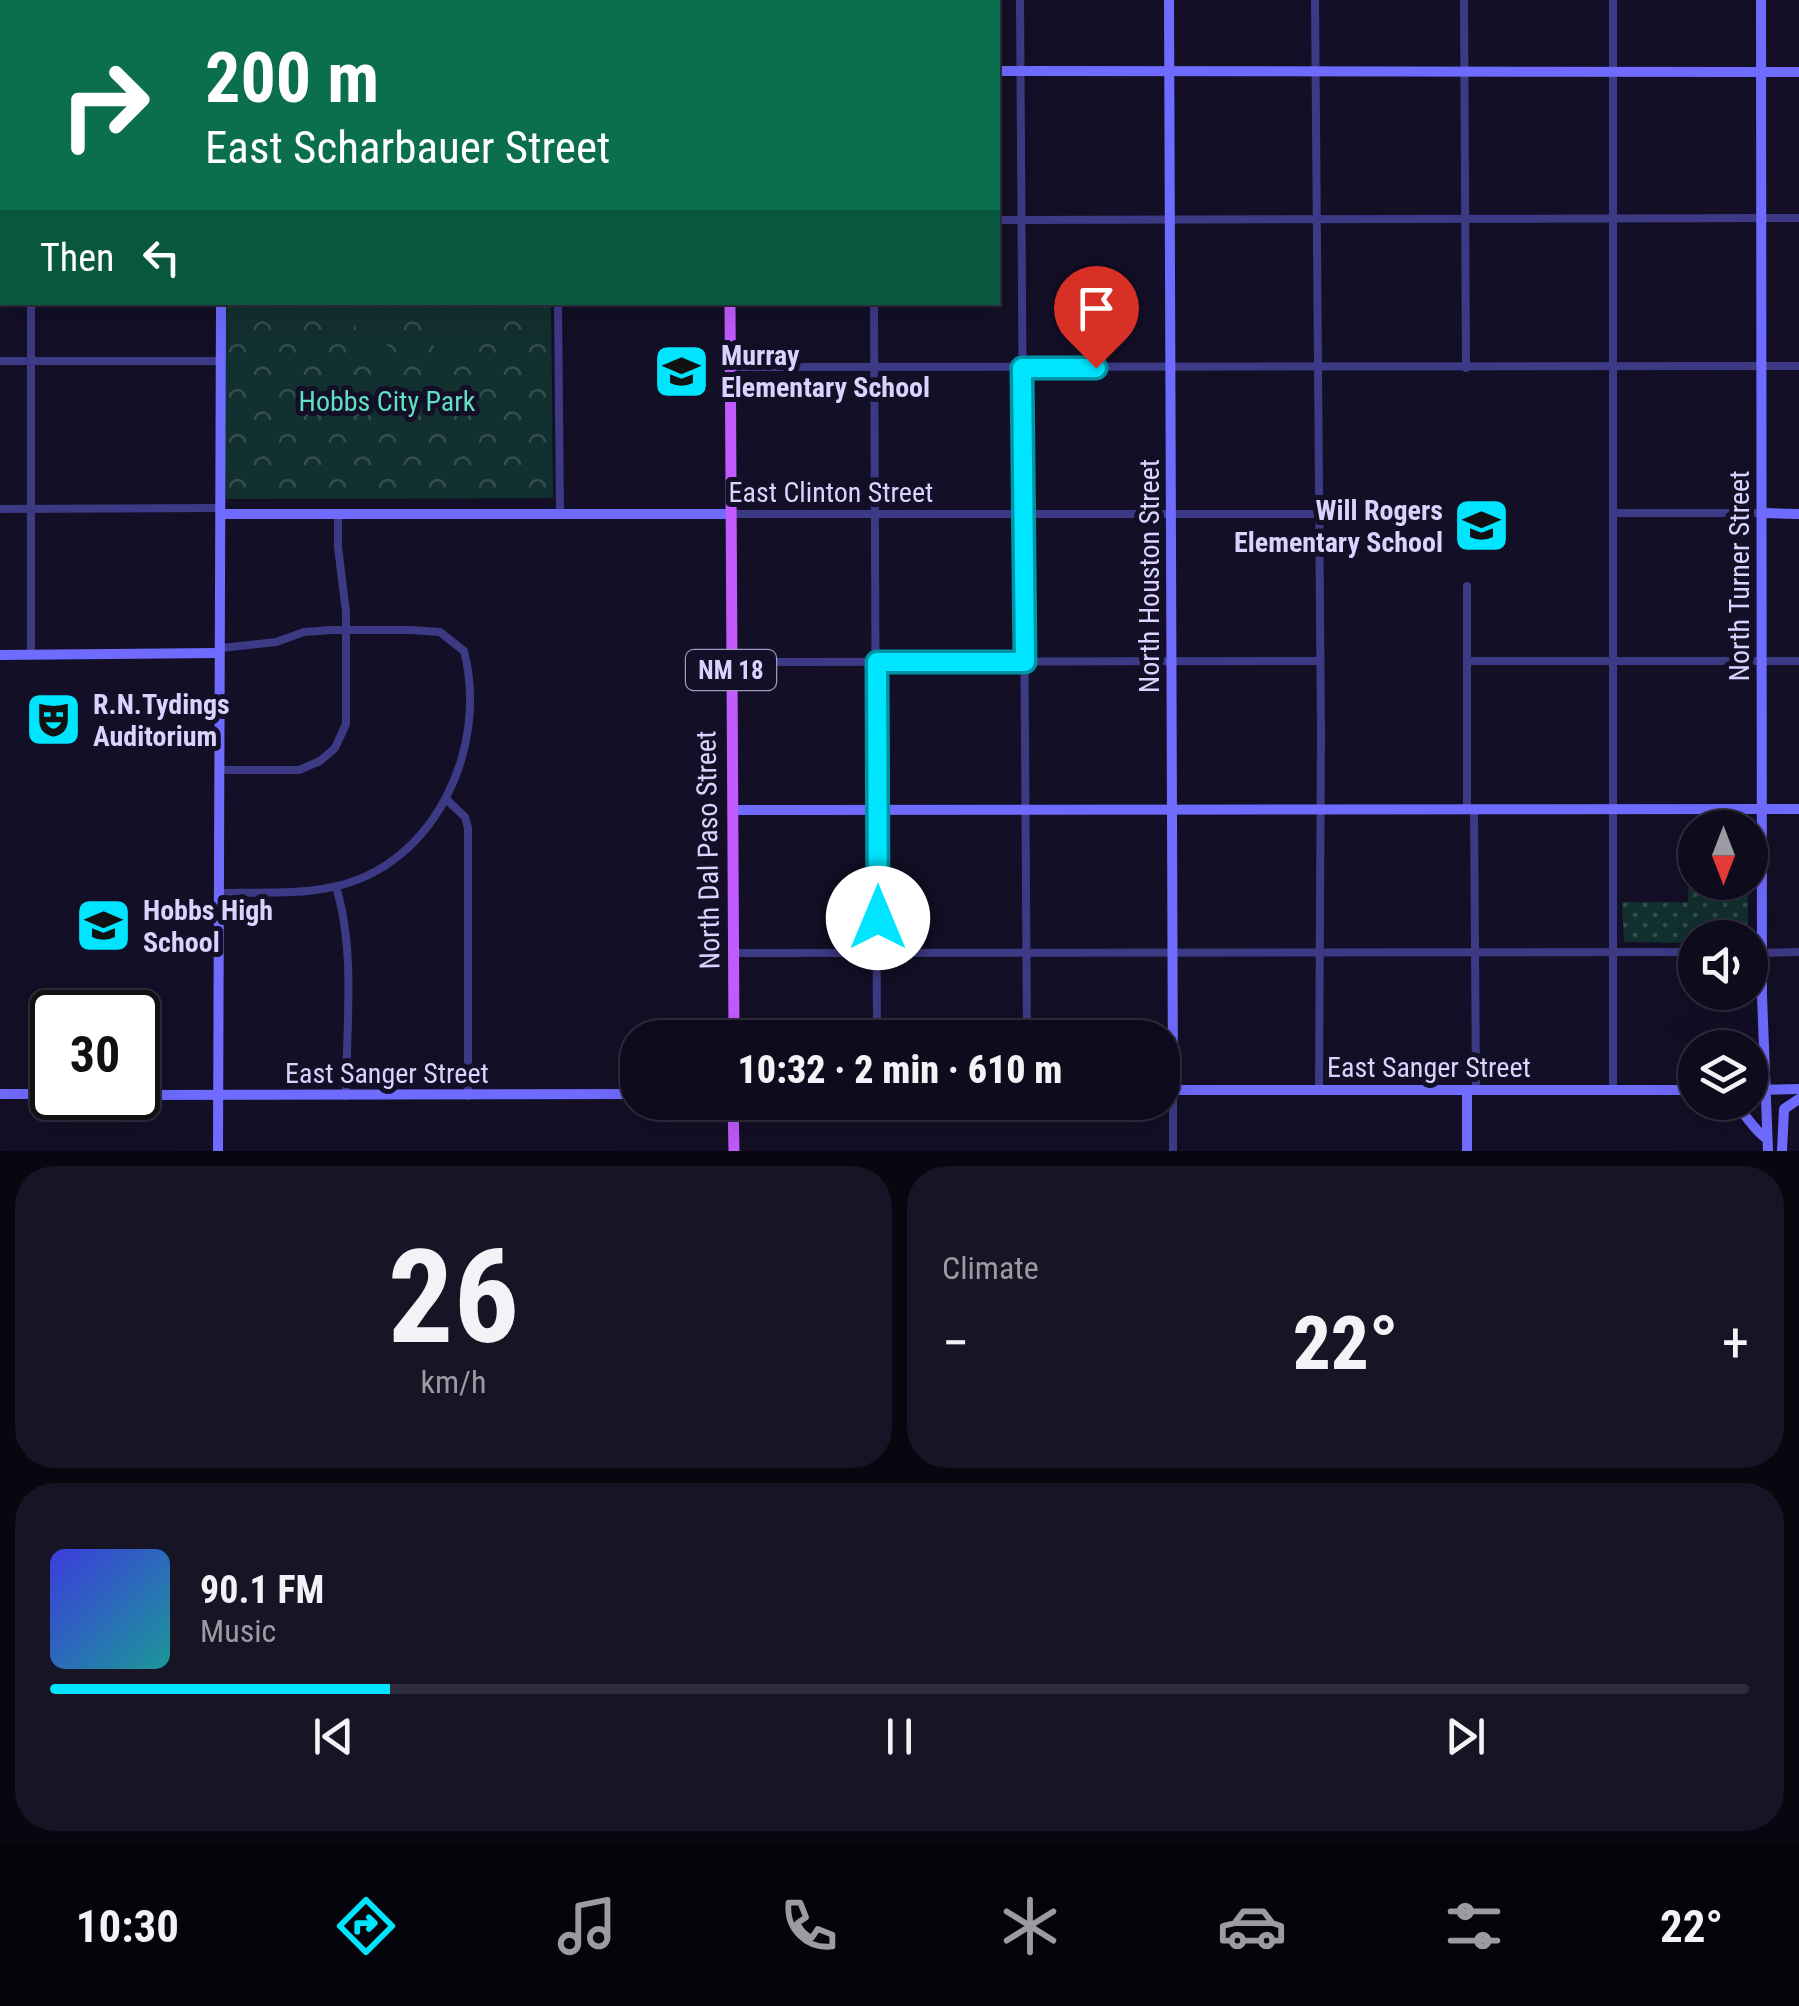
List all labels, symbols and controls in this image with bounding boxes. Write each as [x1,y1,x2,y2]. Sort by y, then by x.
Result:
text: 200 m [205,37,379,119]
icon: right [40,40,170,170]
text: East Scharbauer Street [205,121,610,174]
icon: left [134,230,189,285]
text: Then [40,236,114,280]
pin [1054,266,1139,369]
icon: arrive [1069,281,1124,336]
place label: Murray Elementary School [721,339,930,404]
school or university icon: Murray Elementary School [652,341,712,401]
park label: Hobbs City Park [299,385,476,418]
street label: North Houston Street [1133,459,1166,693]
street label: North Turner Street [1723,471,1756,681]
street label: East Clinton Street [729,476,933,509]
place label: Will Rogers Elementary School [1234,494,1443,559]
school or university icon: Will Rogers Elementary School [1452,496,1512,556]
road number: NM 18 [686,650,776,690]
place label: R.N.Tydings Auditorium [93,688,230,753]
theatre icon: R.N.Tydings Auditorium [24,690,84,750]
street label: North Dal Paso Street [689,730,727,970]
north arrow [1678,810,1768,900]
map controls [1678,810,1768,1120]
position arrow [826,866,930,970]
place label: Hobbs High School [143,894,273,959]
school or university icon: Hobbs High School [74,896,134,956]
button: sound [1678,920,1768,1010]
speed limit sign: 30 [30,990,160,1120]
button: layers [1678,1030,1768,1120]
text: 10:32 · 2 min · 610 m [738,1048,1062,1092]
street label: East Sanger Street [1327,1051,1531,1084]
street label: East Sanger Street [285,1057,489,1090]
text: 26 [388,1221,519,1374]
text: Climate [942,1249,1039,1287]
text: 22° [1293,1299,1398,1387]
text: − [942,1311,970,1375]
text: + [1722,1311,1749,1375]
text: km/h [421,1363,486,1401]
text: 90.1 FM [200,1568,324,1612]
text: Music [200,1612,276,1650]
icon: previous [306,1709,361,1764]
icon: pause [872,1709,927,1764]
icon: next [1438,1709,1493,1764]
icon: directions [331,1891,401,1961]
icon: music [552,1891,622,1961]
icon: phone [774,1891,844,1961]
icon: climate [995,1891,1065,1961]
icon: car [1217,1891,1287,1961]
icon: filters [1439,1891,1509,1961]
text: 10:30 [76,1900,179,1953]
text: 22° [1660,1900,1723,1953]

